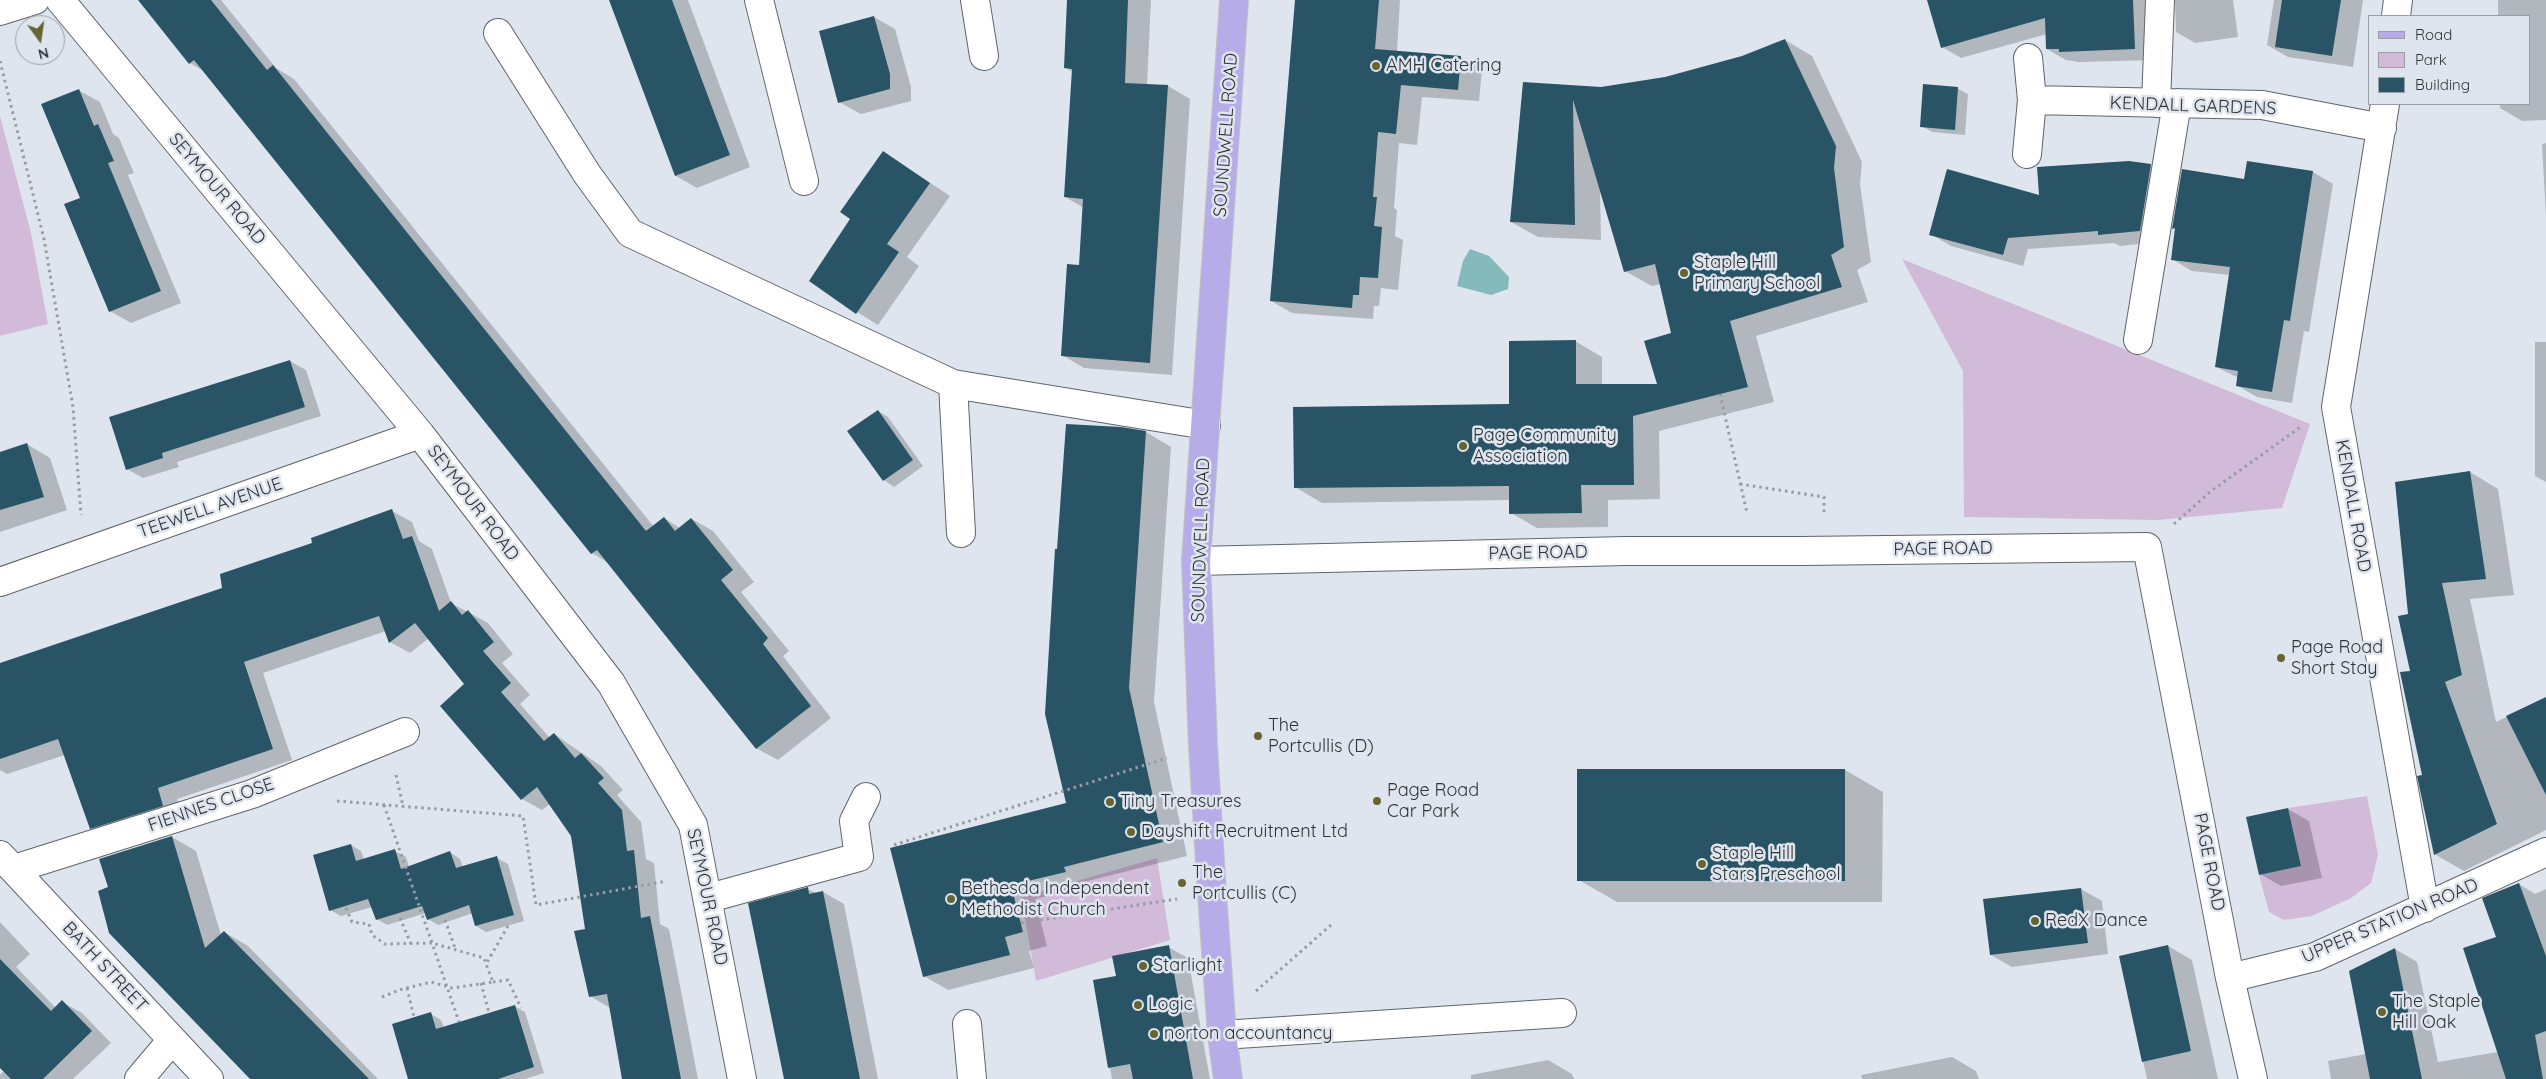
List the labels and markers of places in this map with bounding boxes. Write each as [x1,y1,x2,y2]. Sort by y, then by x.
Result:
place label: AMH Catering [1386,55,1502,77]
marker: AMH Catering [1370,60,1382,72]
place label: Staple Hill Primary School [1694,252,1820,294]
marker: Staple Hill Primary School [1678,267,1690,279]
place label: Page Community Association [1473,425,1617,468]
marker: Page Community Association [1457,440,1469,452]
place label: Page Road Short Stay [2291,637,2383,680]
marker: Page Road Short Stay [2275,652,2287,664]
place label: The Portcullis (D) [1268,715,1374,758]
marker: The Portcullis (D) [1252,730,1264,742]
place label: Page Road Car Park [1387,780,1479,822]
place label: Tiny Treasures [1120,791,1241,813]
marker: Page Road Car Park [1371,795,1383,807]
marker: Tiny Treasures [1104,796,1116,808]
place label: Dayshift Recruitment Ltd [1141,821,1348,843]
marker: Dayshift Recruitment Ltd [1125,826,1137,838]
place label: Staple Hill Stars Preschool [1712,843,1841,886]
marker: Staple Hill Stars Preschool [1696,858,1708,870]
place label: The Portcullis (C) [1192,862,1297,904]
marker: The Portcullis (C) [1176,877,1188,889]
place label: Bethesda Independent Methodist Church [961,878,1150,921]
marker: Bethesda Independent Methodist Church [945,893,957,905]
place label: RedX Dance [2045,910,2148,932]
marker: RedX Dance [2029,915,2041,927]
place label: Starlight [1153,955,1223,977]
marker: Starlight [1137,960,1149,972]
place label: The Staple Hill Oak [2392,991,2480,1034]
place label: Logic [1148,994,1193,1016]
marker: Logic [1132,999,1144,1011]
marker: The Staple Hill Oak [2376,1006,2388,1018]
place label: norton accountancy [1164,1023,1332,1045]
marker: norton accountancy [1148,1028,1160,1040]

